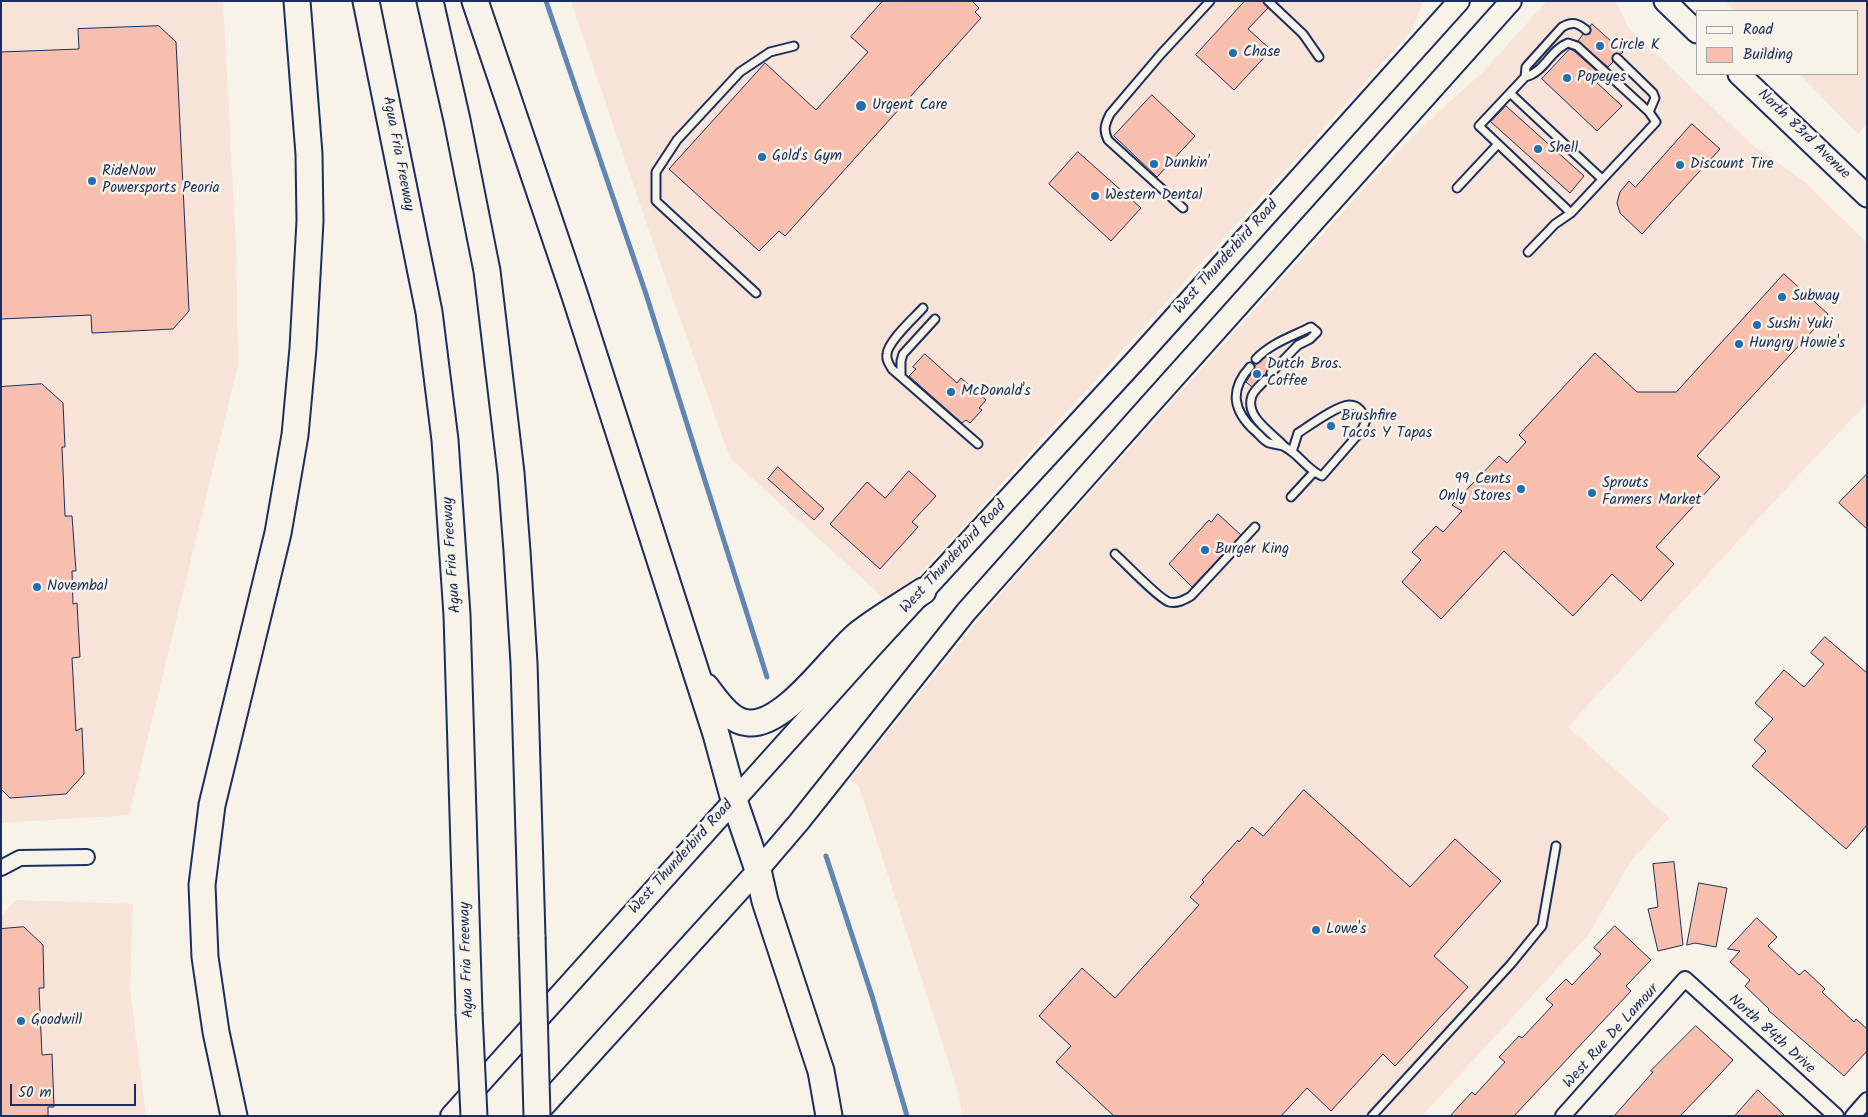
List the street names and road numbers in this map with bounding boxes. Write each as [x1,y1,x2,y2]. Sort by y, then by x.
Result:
street label: North 83rd Avenue [1753,86,1853,184]
street label: Agua Fria Freeway [377,95,417,213]
street label: West Thunderbird Road [1171,197,1283,319]
street label: Agua Fria Freeway [440,496,466,614]
street label: West Thunderbird Road [897,498,1011,618]
street label: West Thunderbird Road [626,797,738,919]
street label: Agua Fria Freeway [457,902,479,1018]
street label: West Rue De Lamour [1560,981,1664,1093]
street label: North 84th Drive [1724,991,1818,1079]

